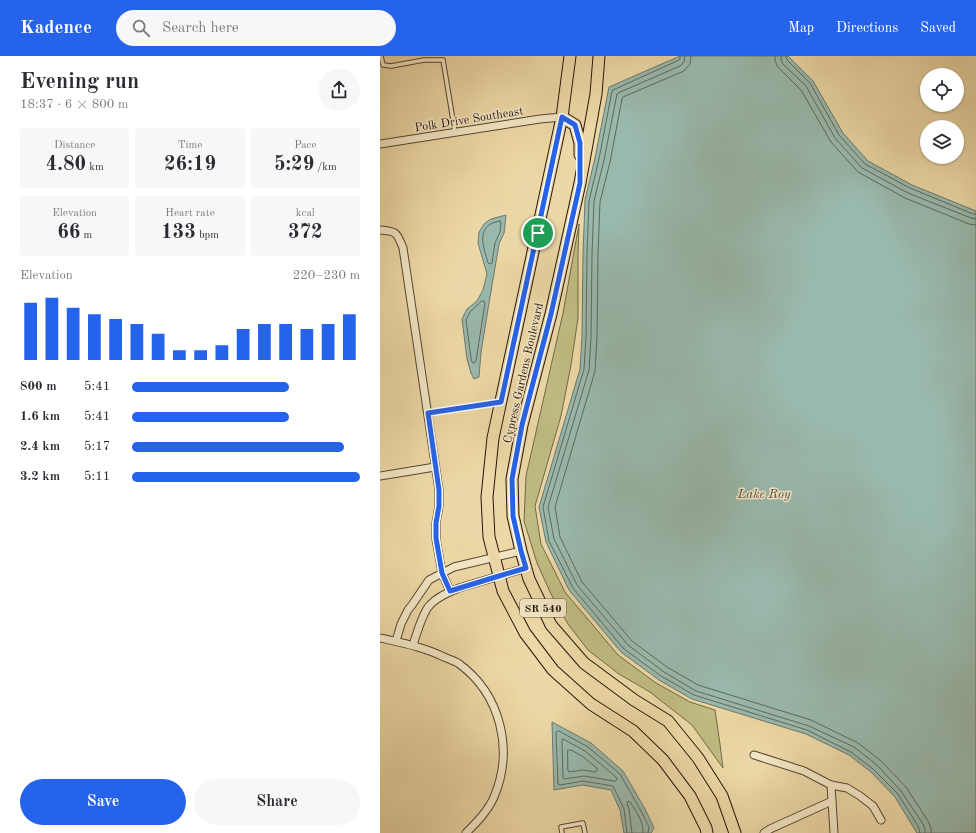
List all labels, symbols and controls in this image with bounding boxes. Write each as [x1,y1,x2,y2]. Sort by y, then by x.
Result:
search box [116,10,396,46]
icon: search [130,17,152,39]
text: Kadence [20,19,92,38]
text: Search here [162,21,239,36]
text: Map [788,21,814,35]
text: Directions [836,21,898,35]
text: Saved [920,21,956,35]
map controls [920,68,964,164]
button: locate [920,68,964,112]
button: share [318,69,360,111]
text: Evening run [20,71,139,93]
text: 18:37 · 6 × 800 m [20,98,128,111]
street label: Polk Drive Southeast [414,105,524,135]
button: layers [920,120,964,164]
text: Distance [54,140,95,151]
text: Time [178,140,202,151]
text: Pace [294,140,316,151]
text: 4.80 [46,155,86,175]
text: 26:19 [164,155,216,175]
text: 5:29 [274,155,314,175]
text: km [86,162,104,173]
text: /km [314,162,337,173]
text: Elevation [52,208,97,219]
text: Heart rate [165,208,215,219]
text: kcal [296,208,315,219]
pin [521,216,555,250]
icon: arrive [527,222,549,244]
text: 66 [57,223,80,243]
text: 133 [161,223,196,243]
text: 372 [288,223,323,243]
text: m [80,230,92,241]
text: bpm [196,230,219,241]
text: Elevation [20,269,73,282]
text: 220–230 m [293,269,360,282]
street label: Cypress Gardens Boulevard [502,302,546,445]
text: 800 m [20,380,57,393]
text: 5:41 [84,380,110,393]
text: 1.6 km [20,410,60,423]
text: 5:41 [84,410,110,423]
text: 2.4 km [20,440,60,453]
text: 5:17 [84,440,110,453]
text: 3.2 km [20,470,60,483]
text: 5:11 [84,470,110,483]
water label: Lake Roy [736,488,791,501]
road number: SR 540 [520,599,566,617]
button: Save [20,779,186,825]
button: Share [194,779,360,825]

